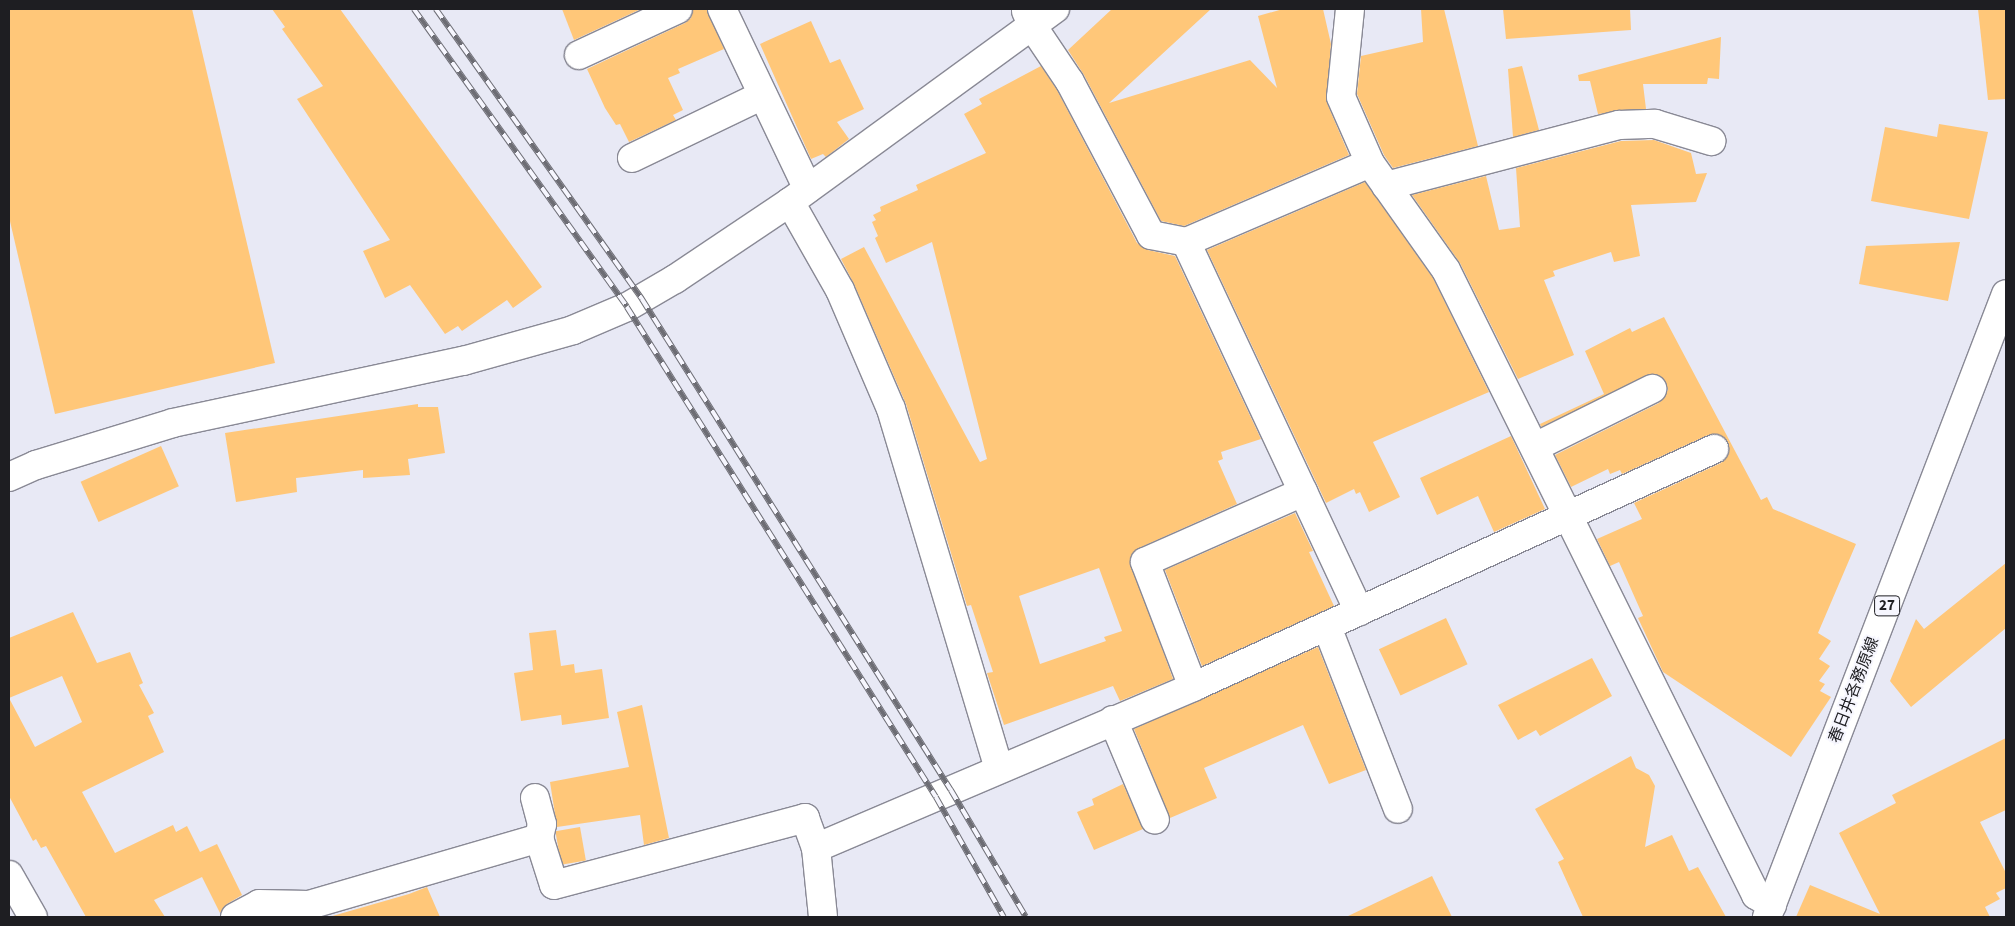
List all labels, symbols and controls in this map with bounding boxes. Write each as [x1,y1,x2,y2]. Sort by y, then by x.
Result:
road number: 27 [1873,594,1901,618]
street label: 春日井各務原線 [1825,634,1883,746]

